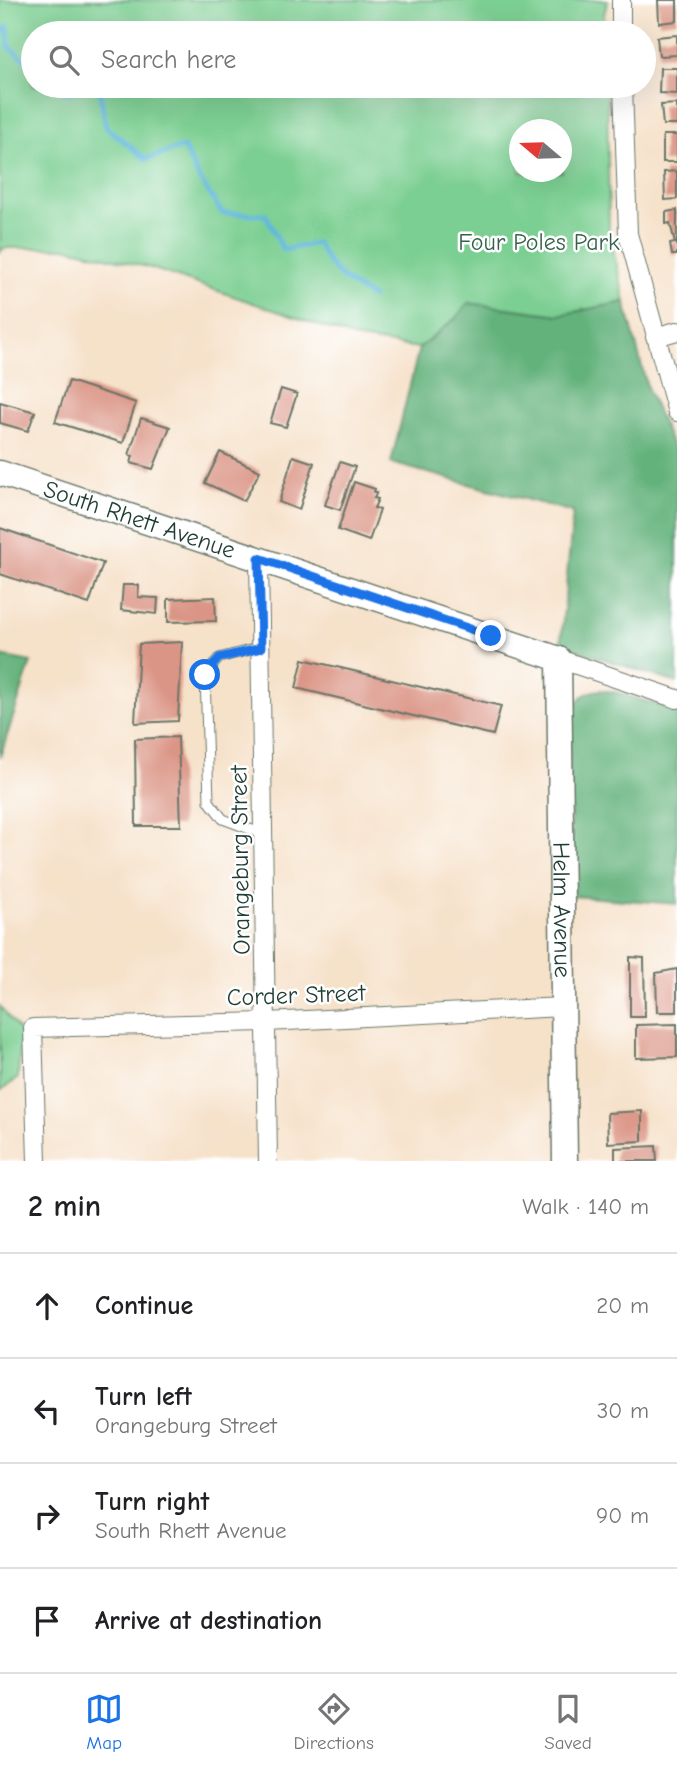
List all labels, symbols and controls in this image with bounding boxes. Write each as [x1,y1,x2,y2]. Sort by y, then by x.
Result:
search box [21,21,656,98]
icon: search [45,41,83,79]
text: Search here [101,45,236,75]
north arrow [509,119,572,182]
park label: Four Poles Park [458,228,620,256]
street label: South Rhett Avenue [40,475,239,564]
route end [475,620,506,651]
route start [189,659,220,690]
street label: Orangeburg Street [224,764,256,955]
street label: Helm Avenue [547,842,577,978]
street label: Corder Street [226,979,367,1011]
text: 2 min [28,1189,101,1224]
text: Walk · 140 m [522,1193,649,1220]
icon: ahead [28,1287,66,1325]
text: Continue [95,1291,193,1321]
text: 20 m [596,1292,649,1319]
text: Turn left [95,1382,192,1412]
icon: left [28,1392,66,1430]
text: 30 m [597,1397,649,1424]
text: Orangeburg Street [95,1412,277,1439]
text: Turn right [95,1487,209,1517]
icon: right [28,1497,66,1535]
text: 90 m [596,1502,649,1529]
text: South Rhett Avenue [95,1517,287,1544]
icon: arrive [28,1602,66,1640]
text: Arrive at destination [95,1606,322,1636]
tab: Map [85,1690,123,1754]
tab: Directions [294,1690,374,1754]
tab: Saved [544,1690,592,1754]

